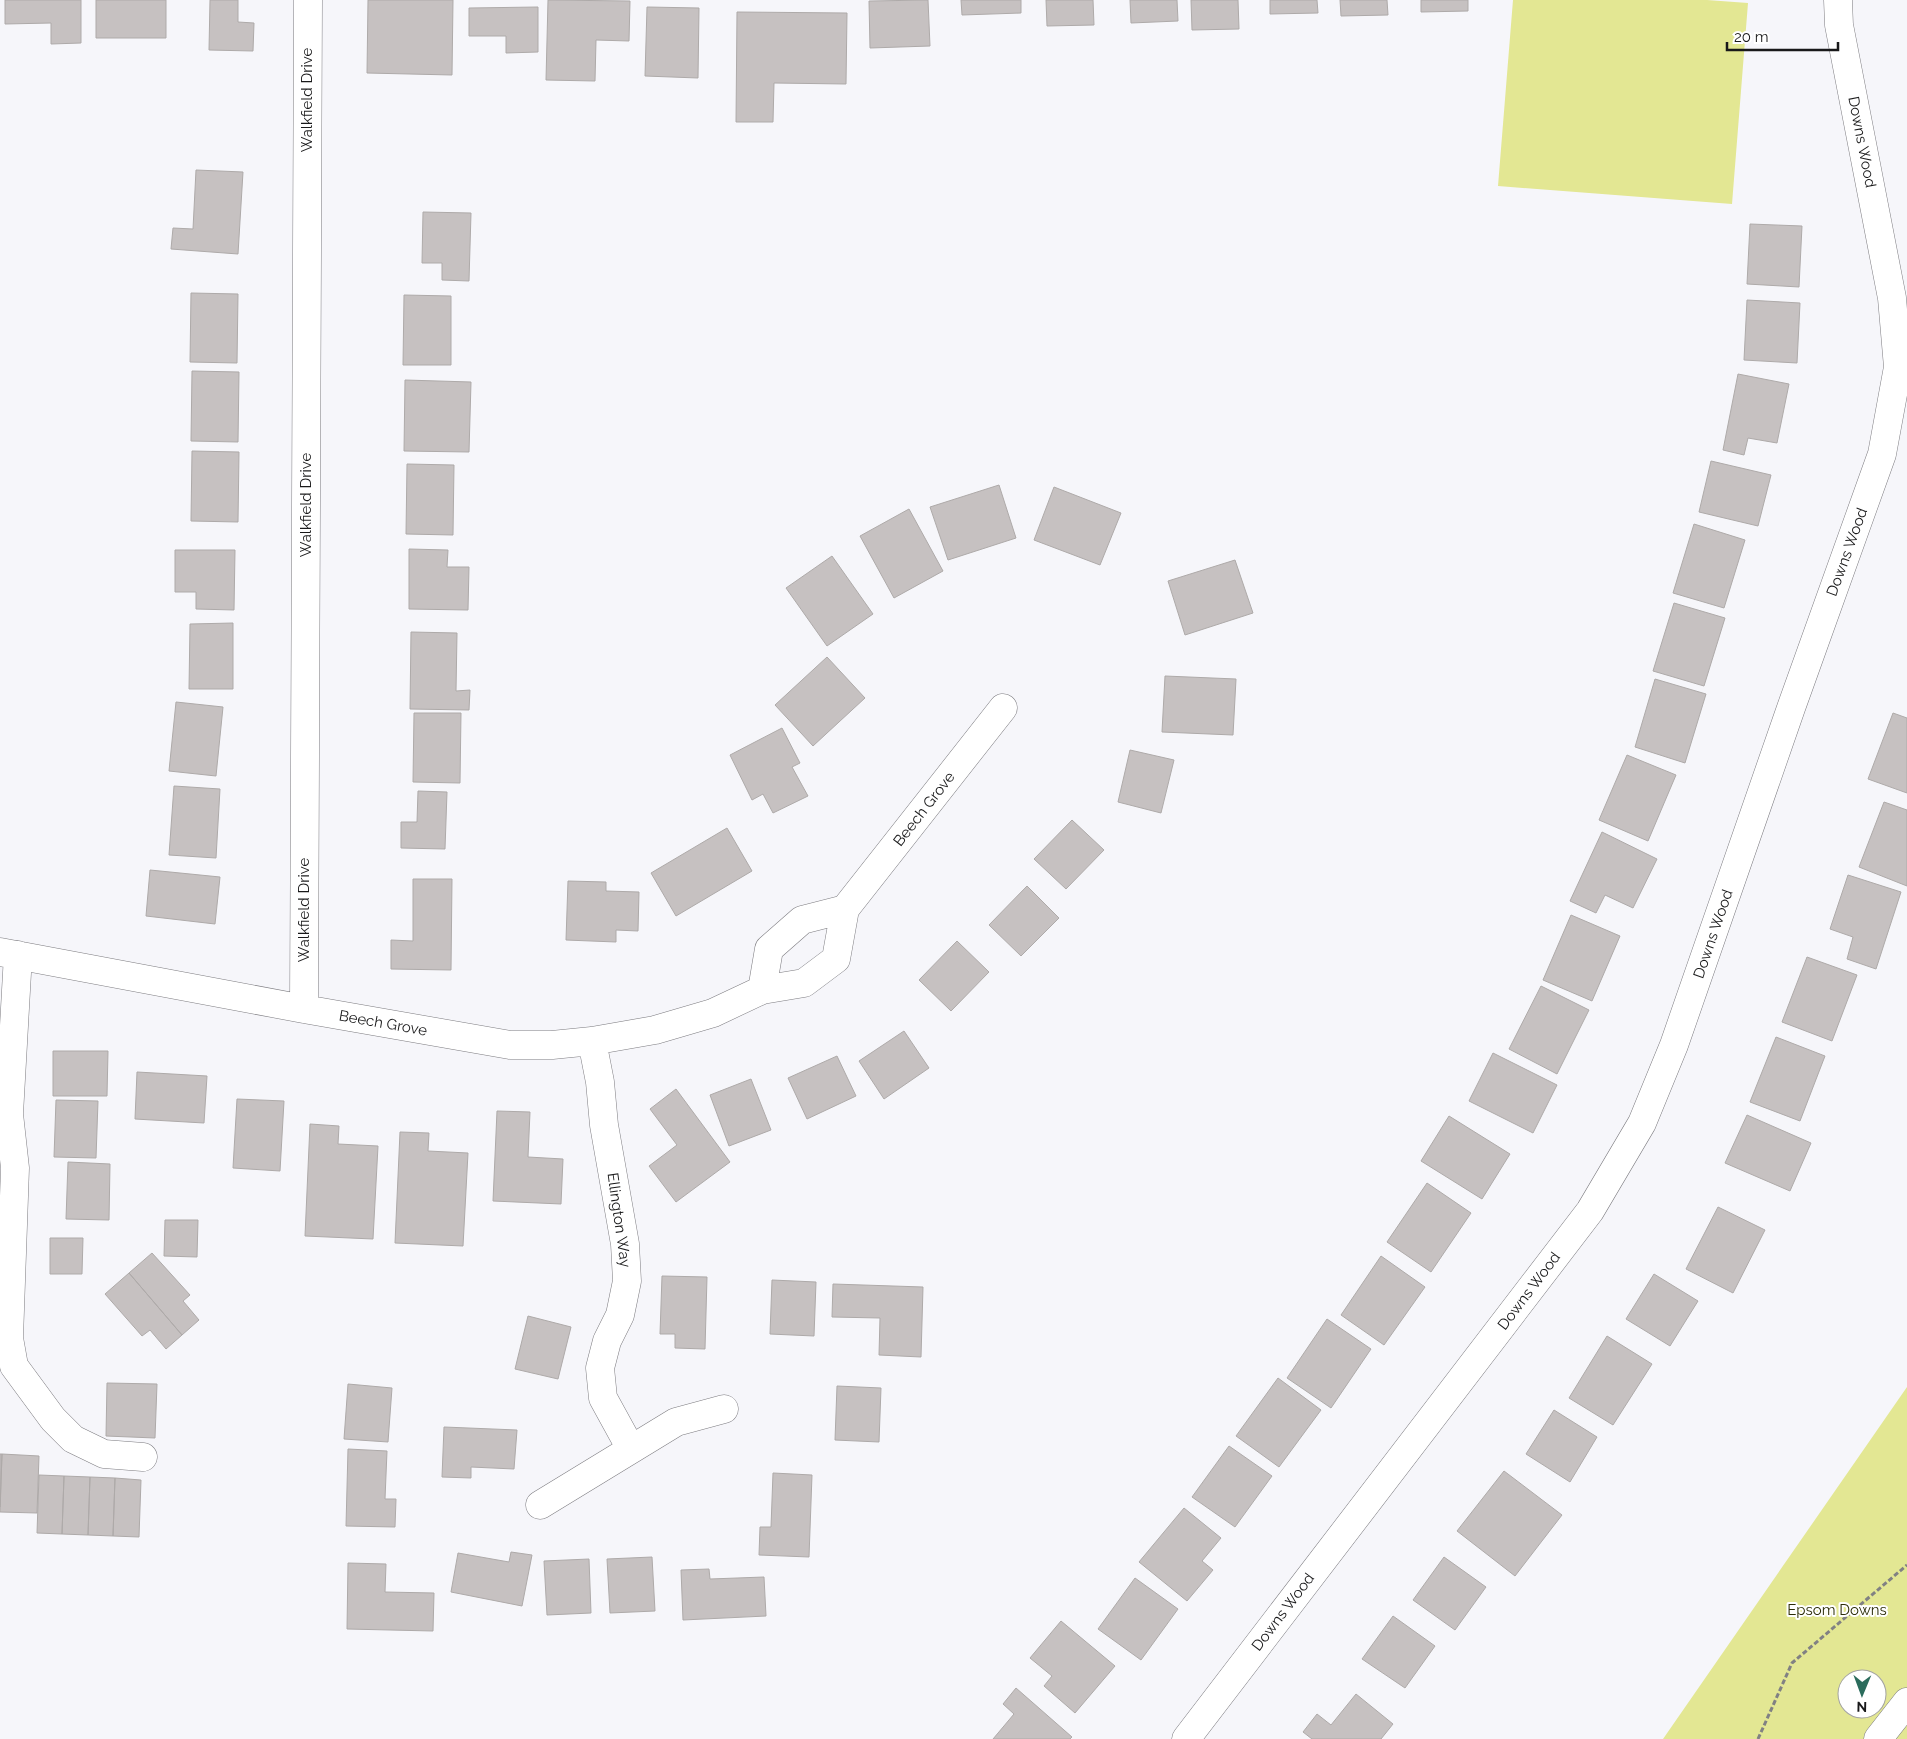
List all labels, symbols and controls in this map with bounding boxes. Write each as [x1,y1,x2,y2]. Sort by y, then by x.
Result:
scale bar [1727,20,1838,52]
text: 20 m [1734,28,1769,46]
street label: Walkfield Drive [298,48,316,152]
street label: Downs Wood [1844,95,1880,189]
street label: Walkfield Drive [297,453,315,557]
street label: Downs Wood [1823,505,1871,599]
street label: Beech Grove [889,768,959,850]
street label: Walkfield Drive [295,858,313,962]
street label: Downs Wood [1689,887,1737,981]
street label: Beech Grove [337,1006,429,1040]
street label: Ellington Way [603,1172,635,1268]
street label: Downs Wood [1494,1249,1564,1333]
street label: Downs Wood [1248,1570,1318,1654]
park label: Epsom Downs [1787,1601,1887,1619]
north arrow [1837,1669,1887,1719]
text: N [1856,1699,1867,1715]

